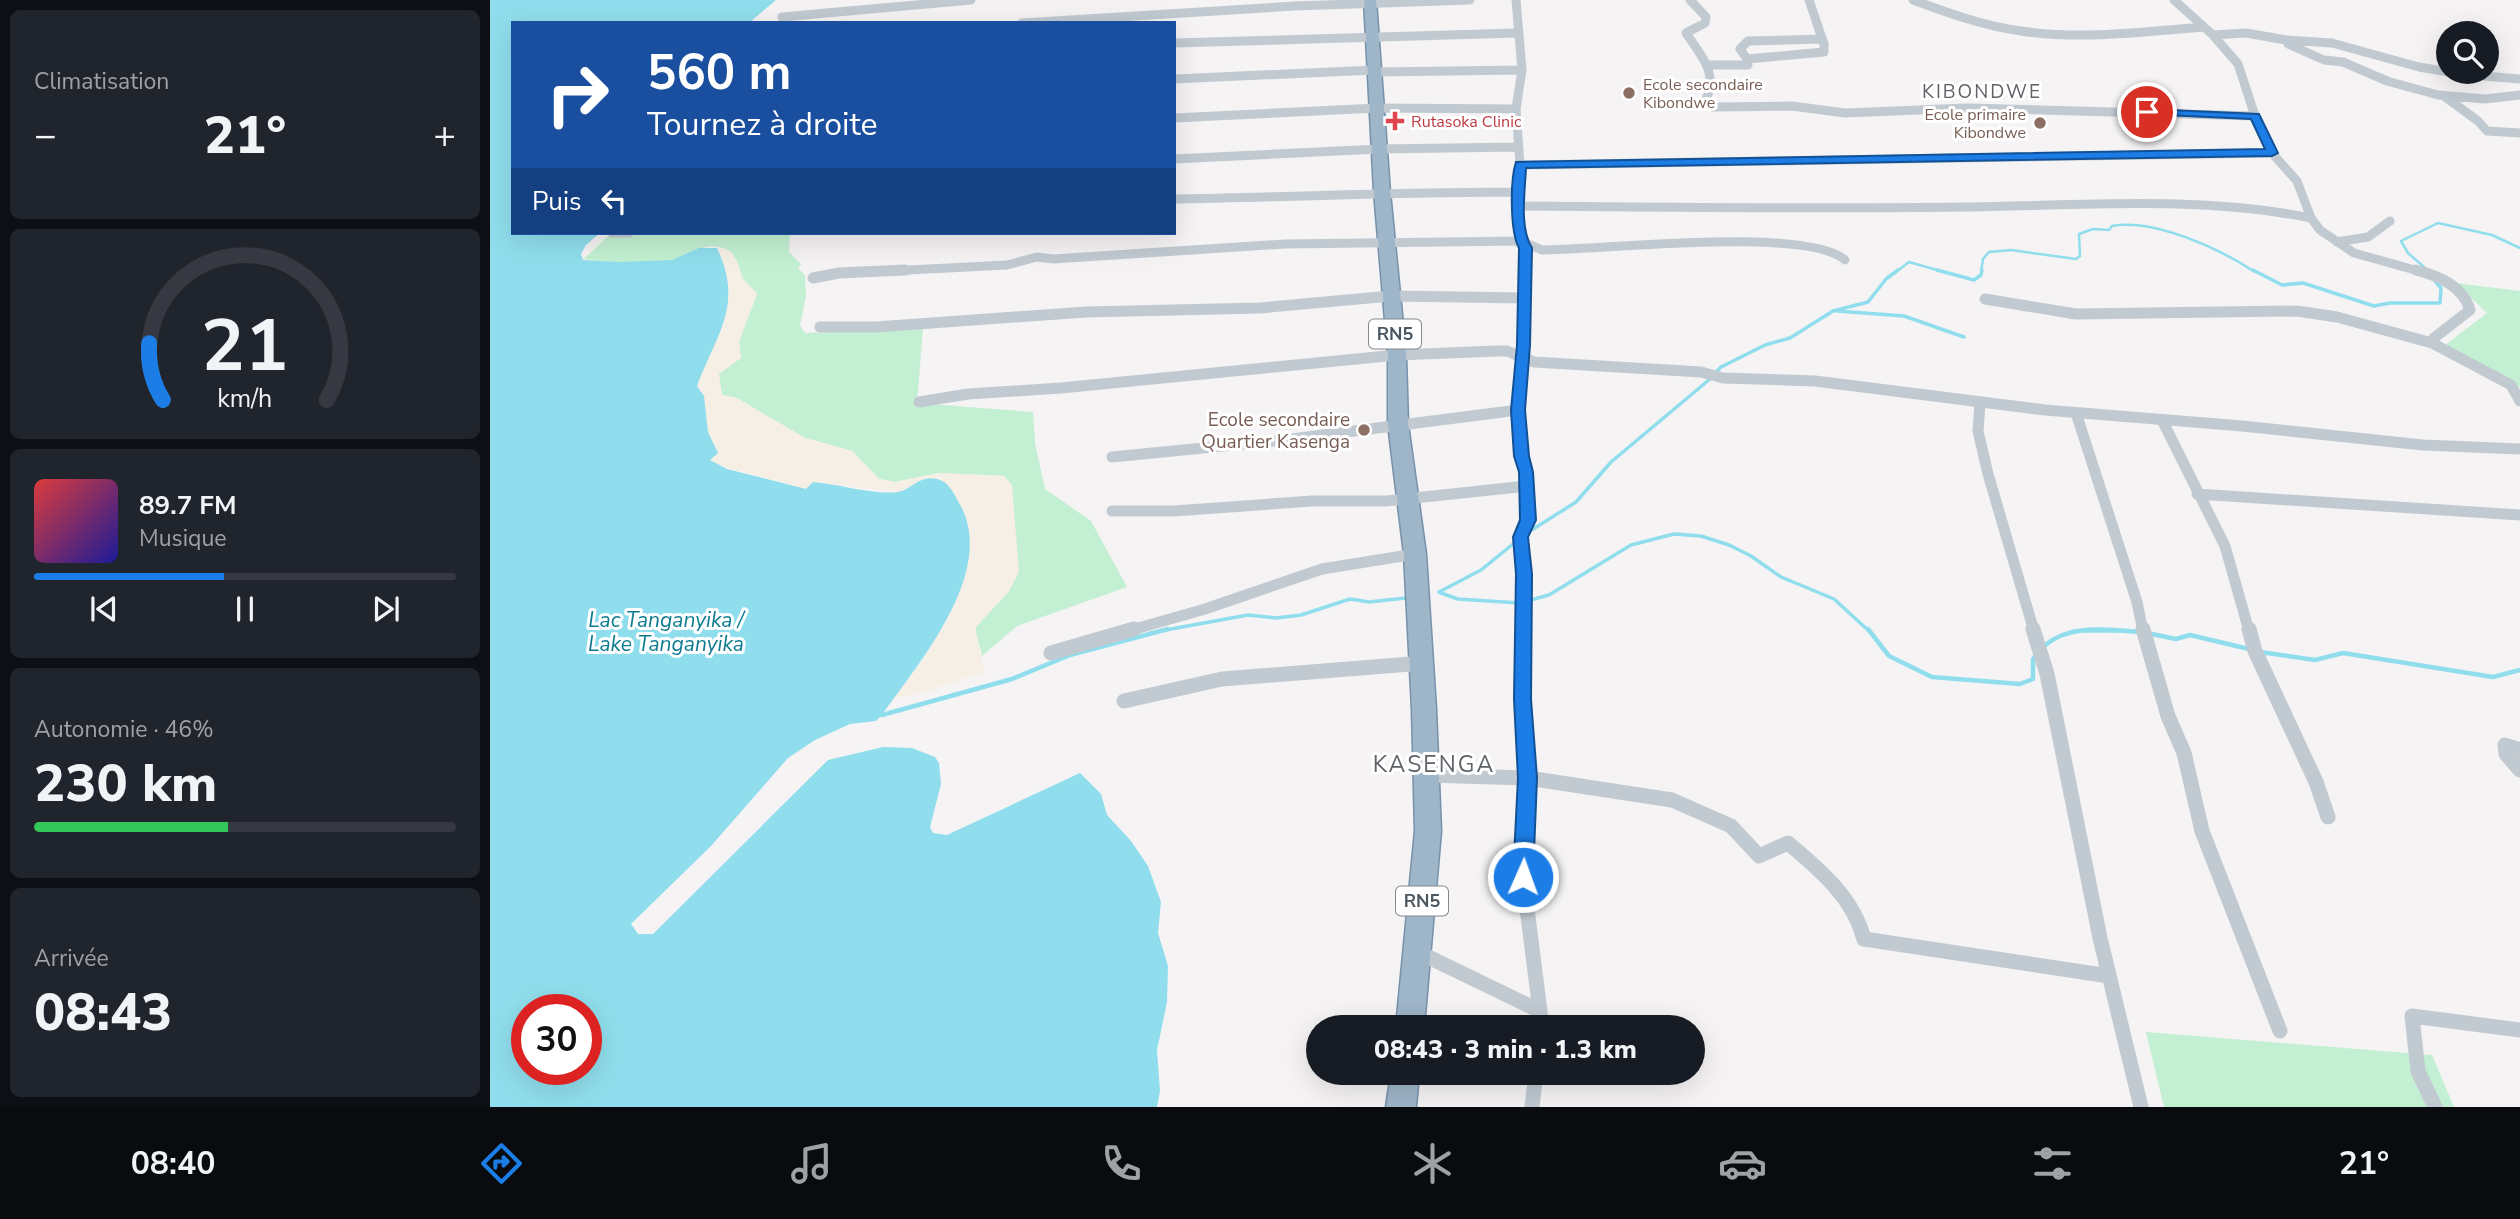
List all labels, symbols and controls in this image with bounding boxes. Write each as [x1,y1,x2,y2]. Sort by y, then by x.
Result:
map controls [2436,21,2499,84]
button: search [2436,21,2499,84]
text: 560 m [647,39,791,106]
icon: right [532,49,623,140]
text: Climatisation [34,66,169,97]
place label: Ecole secondaire Kibondwe [1643,74,1763,114]
district label: KIBONDWE [1922,79,2042,105]
pin [2117,82,2177,142]
marker: Ecole secondaire Kibondwe [1621,85,1637,101]
icon: arrive [2128,93,2166,131]
text: 21° [204,100,286,171]
text: Tournez à droite [647,103,878,146]
place label: Ecole primaire Kibondwe [1925,104,2026,144]
text: − [34,110,57,161]
text: + [433,110,456,161]
marker: Rutasoka Clinic [1385,111,1405,131]
place label: Rutasoka Clinic [1411,111,1522,133]
marker: Ecole primaire Kibondwe [2032,115,2048,131]
icon: left [595,182,633,220]
text: Puis [532,184,581,219]
text: 21 [201,297,289,397]
road number: RN5 [1369,320,1421,348]
text: km/h [217,382,273,416]
place label: Ecole secondaire Quartier Kasenga [1201,407,1350,455]
marker: Ecole secondaire Quartier Kasenga [1356,422,1372,438]
text: 89.7 FM [139,488,236,523]
text: Musique [139,523,227,554]
icon: previous [85,590,123,628]
icon: pause [226,590,264,628]
icon: next [367,590,405,628]
water label: Lac Tanganyika / Lake Tanganyika [588,606,746,658]
text: Autonomie · 46% [34,714,214,745]
text: 230 km [34,748,217,819]
district label: KASENGA [1373,749,1495,780]
position arrow [1486,840,1560,914]
road number: RN5 [1396,887,1448,916]
text: Arrivée [34,943,109,974]
text: 08:43 [34,977,172,1048]
speed limit sign: 30 [511,994,602,1085]
text: 08:43 · 3 min · 1.3 km [1374,1032,1637,1067]
icon: directions [477,1139,526,1188]
icon: music [787,1139,836,1188]
icon: phone [1097,1139,1146,1188]
icon: climate [1408,1139,1457,1188]
icon: car [1718,1139,1767,1188]
icon: filters [2028,1139,2077,1188]
text: 08:40 [131,1142,215,1185]
text: 21° [2339,1142,2389,1185]

